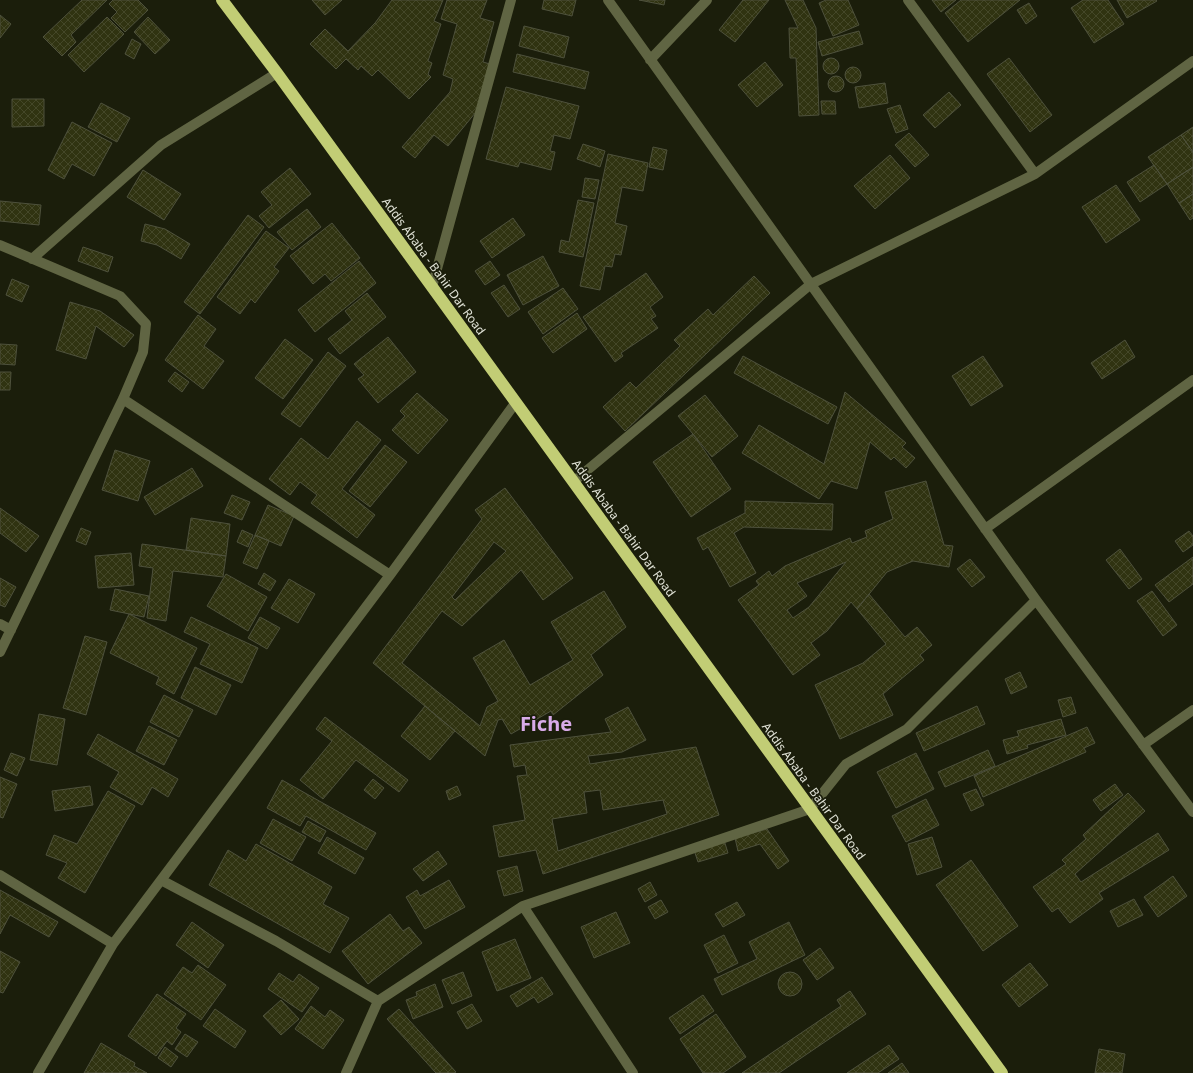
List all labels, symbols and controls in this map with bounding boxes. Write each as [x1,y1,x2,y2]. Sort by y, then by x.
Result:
street label: Addis Ababa - Bahir Dar Road [378,194,490,338]
street label: Addis Ababa - Bahir Dar Road [568,456,680,600]
district label: Fiche [520,710,572,737]
street label: Addis Ababa - Bahir Dar Road [758,719,870,863]

